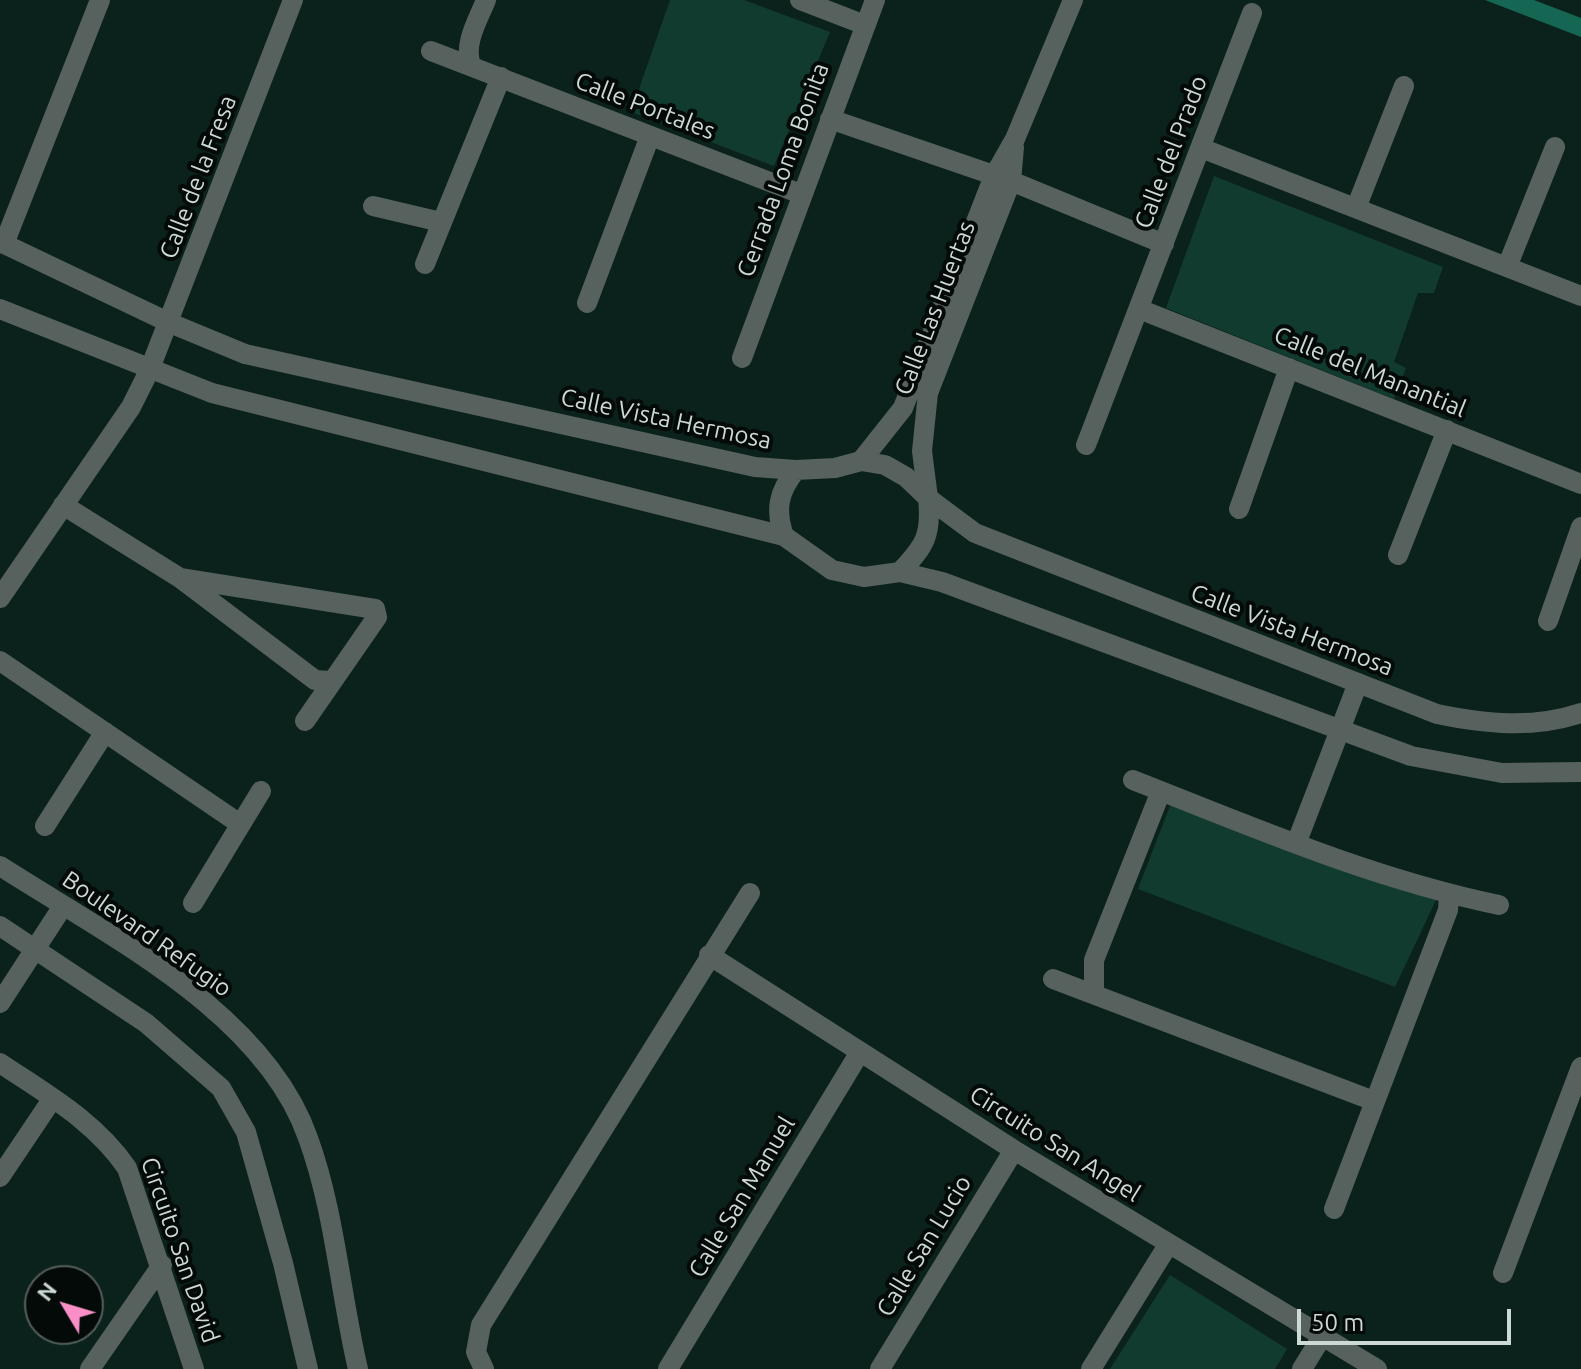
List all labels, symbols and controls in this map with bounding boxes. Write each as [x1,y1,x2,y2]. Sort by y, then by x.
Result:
street label: Cerrada Loma Bonita [731,59,835,281]
street label: Calle Portales [571,66,719,146]
street label: Calle del Prado [1129,72,1213,232]
street label: Calle de la Fresa [154,91,242,263]
street label: Calle Las Huertas [889,217,981,399]
street label: Calle del Manantial [1270,320,1470,424]
street label: Calle Vista Hermosa [558,383,774,455]
street label: Calle Vista Hermosa [1187,578,1397,682]
street label: Boulevard Refugio [57,865,237,1003]
street label: Circuito San Angel [964,1080,1146,1208]
street label: Calle San Manuel [683,1111,801,1283]
street label: Circuito San David [135,1153,225,1347]
street label: Calle San Lucio [871,1170,977,1322]
north arrow [24,1265,104,1345]
text: N [31,1277,61,1305]
scale bar [1301,1293,1515,1343]
text: 50 m [1311,1309,1364,1336]

